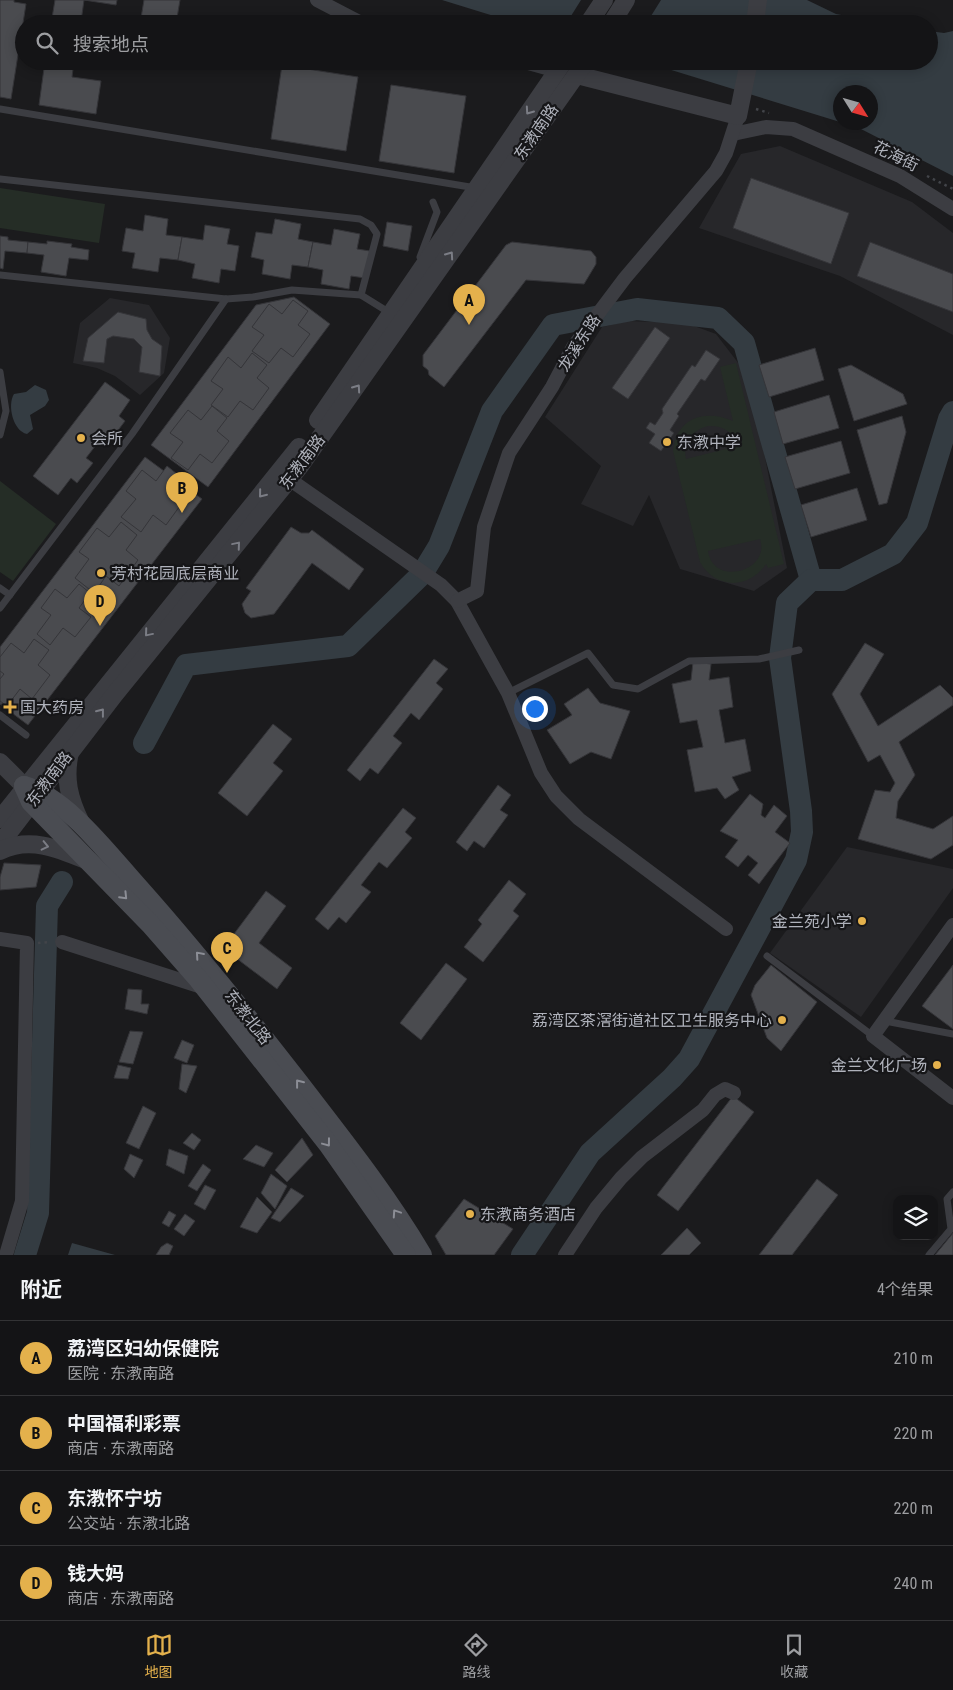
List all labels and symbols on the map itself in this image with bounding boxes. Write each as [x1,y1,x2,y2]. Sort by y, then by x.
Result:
north arrow [833,85,878,130]
street label: 东漖南路 [510,100,562,164]
one-way arrow [526,105,535,114]
street label: 花海街 [870,137,922,175]
one-way arrow [444,251,453,261]
pin: A [453,284,485,325]
street label: 龙溪东路 [554,311,604,375]
one-way arrow [351,384,360,394]
place label: 会所 [91,429,123,448]
street label: 东漖南路 [275,431,329,493]
marker: 会所 [75,432,87,444]
place label: 东漖中学 [677,433,741,452]
marker: 东漖中学 [661,436,673,448]
pin: B [166,472,198,513]
one-way arrow [259,488,267,497]
one-way arrow [232,542,240,551]
place label: 芳村花园底层商业 [111,564,239,583]
marker: 芳村花园底层商业 [95,567,107,579]
pin: D [84,585,116,626]
one-way arrow [145,628,154,637]
your location [522,696,548,722]
place label: 国大药房 [20,698,84,717]
marker: 国大药房 [4,701,16,713]
one-way arrow [95,708,104,717]
street label: 东漖南路 [22,748,76,810]
one-way arrow [41,840,50,851]
one-way arrow [118,891,127,900]
place label: 金兰苑小学 [772,912,852,931]
marker: 金兰苑小学 [856,915,868,927]
pin: C [211,932,243,973]
one-way arrow [195,952,204,961]
street label: 东漖北路 [221,986,275,1048]
place label: 荔湾区茶滘街道社区卫生服务中心 [532,1011,772,1030]
marker: 荔湾区茶滘街道社区卫生服务中心 [776,1014,788,1026]
place label: 金兰文化广场 [831,1056,927,1075]
marker: 金兰文化广场 [931,1059,943,1071]
one-way arrow [297,1080,305,1089]
one-way arrow [322,1137,330,1146]
place label: 东漖商务酒店 [480,1205,576,1224]
marker: 东漖商务酒店 [464,1208,476,1220]
one-way arrow [393,1210,402,1219]

